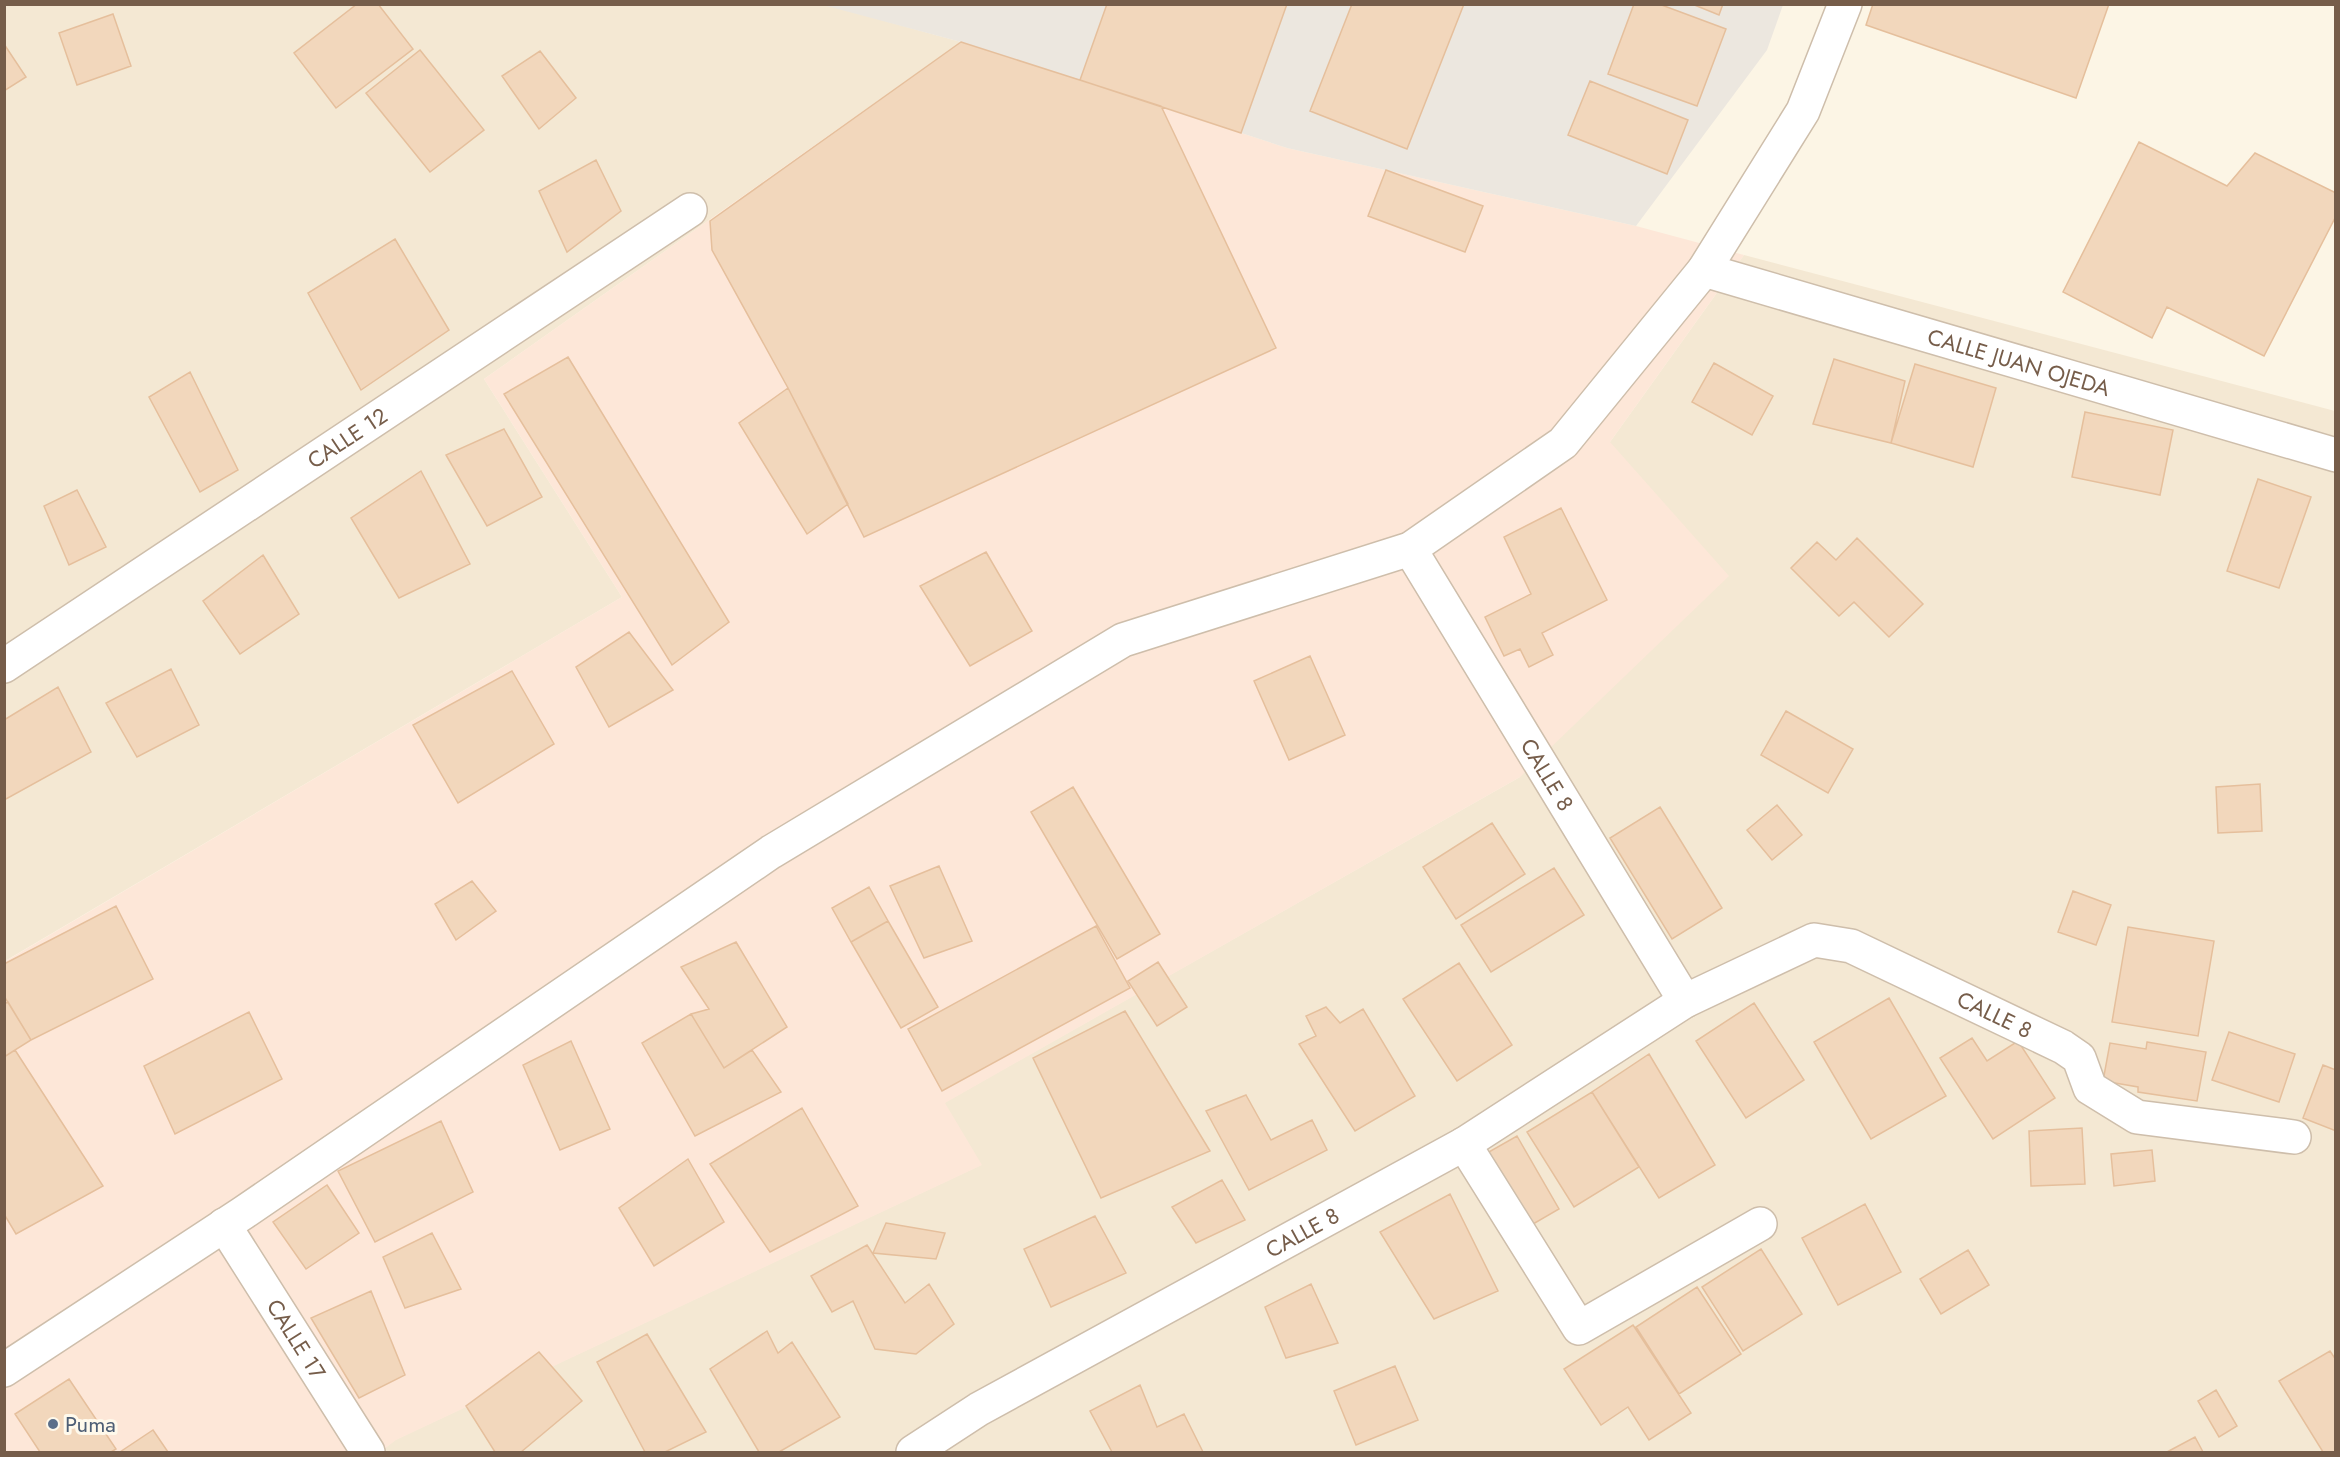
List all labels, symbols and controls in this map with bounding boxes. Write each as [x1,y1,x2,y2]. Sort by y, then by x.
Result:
street label: CALLE JUAN OJEDA [1924,320,2114,404]
street label: CALLE 12 [301,400,394,476]
street label: CALLE 8 [1513,732,1582,817]
street label: CALLE 8 [1952,983,2038,1046]
street label: CALLE 8 [1259,1199,1345,1266]
street label: CALLE 17 [259,1293,334,1386]
place label: Puma [65,1408,116,1440]
marker: Puma [46,1417,60,1431]

